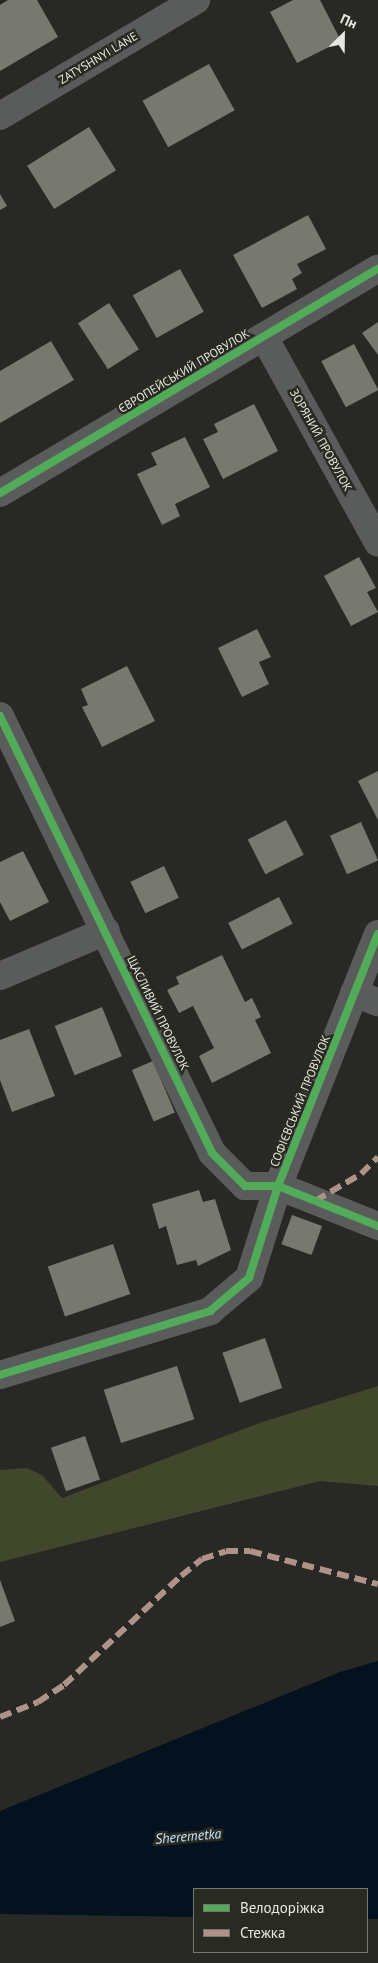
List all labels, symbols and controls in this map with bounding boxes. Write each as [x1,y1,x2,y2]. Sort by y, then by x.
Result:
north arrow [318,10,368,60]
text: Пн [338,10,360,33]
street label: ZATYSHNYI LANE [56,29,140,87]
street label: ЄВРОПЕЙСЬКИЙ ПРОВУЛОК [116,326,252,416]
street label: ЗОРЯНИЙ ПРОВУЛОК [287,386,355,494]
street label: ЩАСЛИВИЙ ПРОВУЛОК [124,953,192,1073]
street label: СОФІЄВСЬКИЙ ПРОВУЛОК [267,1033,333,1169]
water label: Sheremetka [154,1825,222,1847]
legend [193,1888,368,1953]
text: Велодоріжка [240,1898,324,1917]
text: Стежка [240,1923,285,1942]

